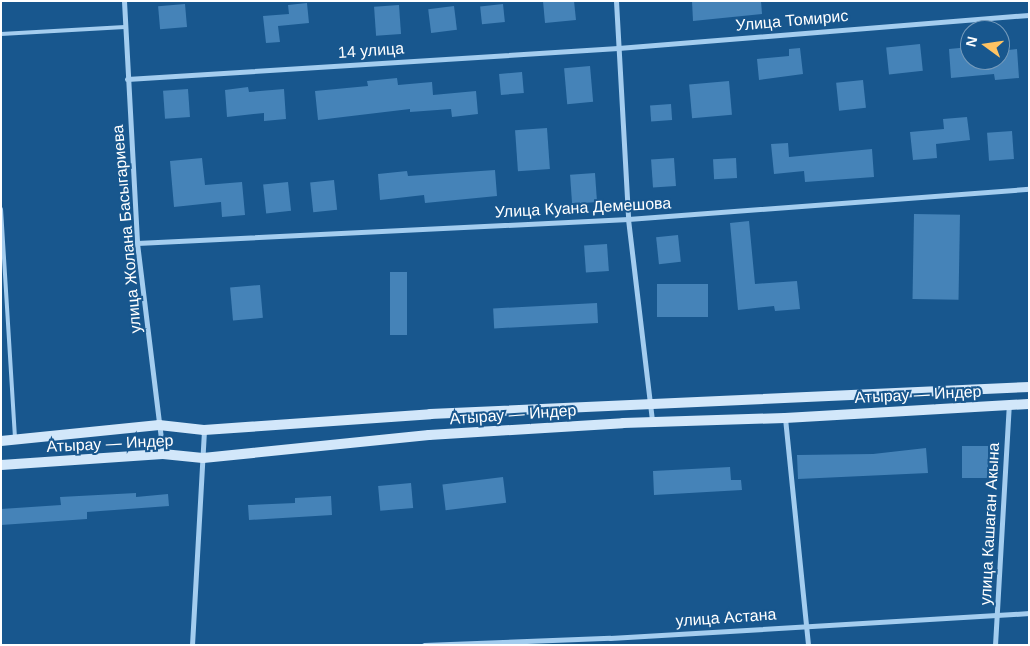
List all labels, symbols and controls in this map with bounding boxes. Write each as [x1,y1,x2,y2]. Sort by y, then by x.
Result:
street label: Улица Томирис [735,7,849,35]
north arrow [960,20,1010,70]
text: N [962,35,980,48]
street label: 14 улица [337,39,405,63]
street label: улица Жолана Басыгариева [108,124,146,334]
street label: Улица Куана Демешова [494,194,672,222]
street label: Атырау — Индер [854,382,982,408]
street label: Атырау — Индер [449,401,577,429]
street label: Атырау — Индер [46,431,174,457]
street label: улица Кашаган Акына [976,442,1004,606]
street label: улица Астана [675,605,777,631]

